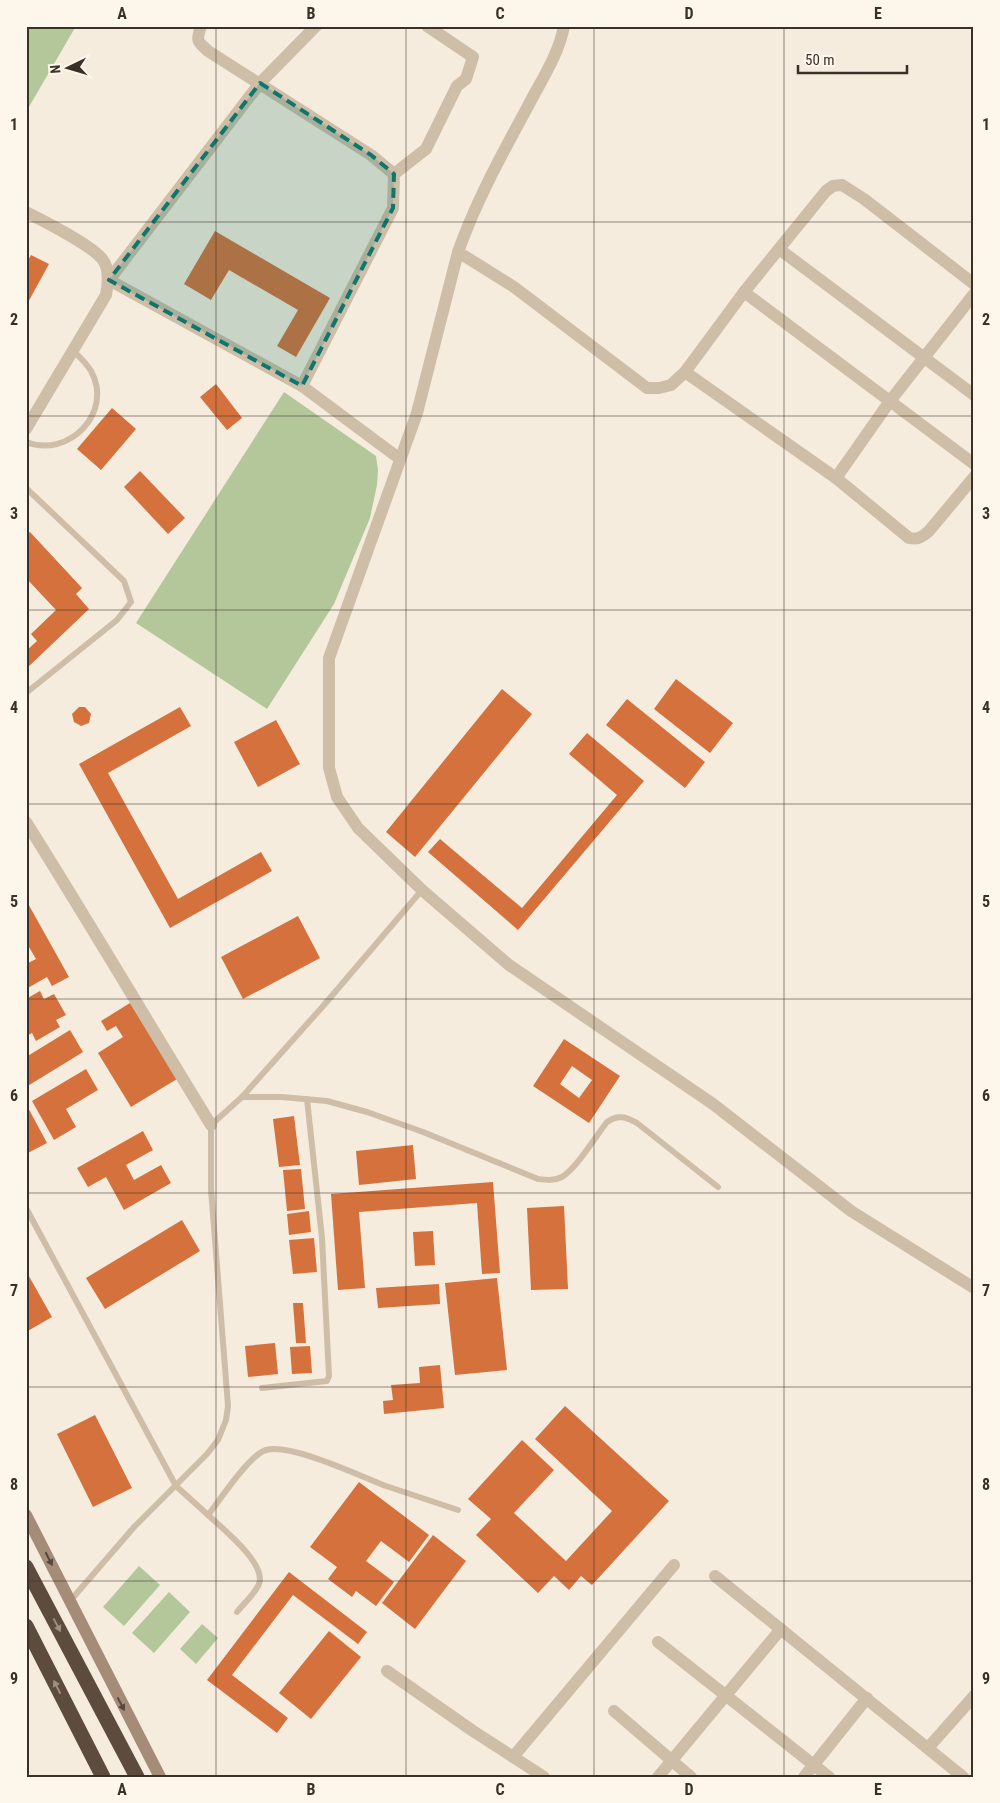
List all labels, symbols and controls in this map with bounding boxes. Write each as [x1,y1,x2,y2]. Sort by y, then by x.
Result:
text: A [117,4,127,23]
text: B [307,4,316,23]
text: C [495,4,505,23]
text: D [684,4,694,23]
text: E [874,4,882,23]
north arrow [42,42,92,92]
scale bar [798,42,906,74]
text: 50 m [805,51,835,69]
text: N [47,64,63,74]
text: 1 [10,115,18,134]
text: 1 [982,115,990,134]
text: 2 [10,310,18,329]
text: 2 [982,310,990,329]
text: 3 [10,504,18,523]
text: 3 [982,504,990,523]
text: 4 [10,698,18,717]
text: 4 [982,698,990,717]
text: 5 [10,892,18,911]
text: 5 [982,892,990,911]
text: 6 [10,1086,18,1105]
text: 6 [982,1086,990,1105]
text: 7 [10,1281,18,1300]
text: 7 [982,1281,990,1300]
text: 8 [10,1475,18,1494]
text: 8 [982,1475,990,1494]
one-way arrow [45,1552,53,1566]
one-way arrow [53,1618,61,1633]
text: 9 [10,1669,18,1688]
text: 9 [982,1669,990,1688]
one-way arrow [53,1679,61,1694]
one-way arrow [117,1697,126,1711]
text: A [117,1780,127,1799]
text: B [307,1780,316,1799]
text: C [495,1780,505,1799]
text: D [684,1780,694,1799]
text: E [874,1780,882,1799]

